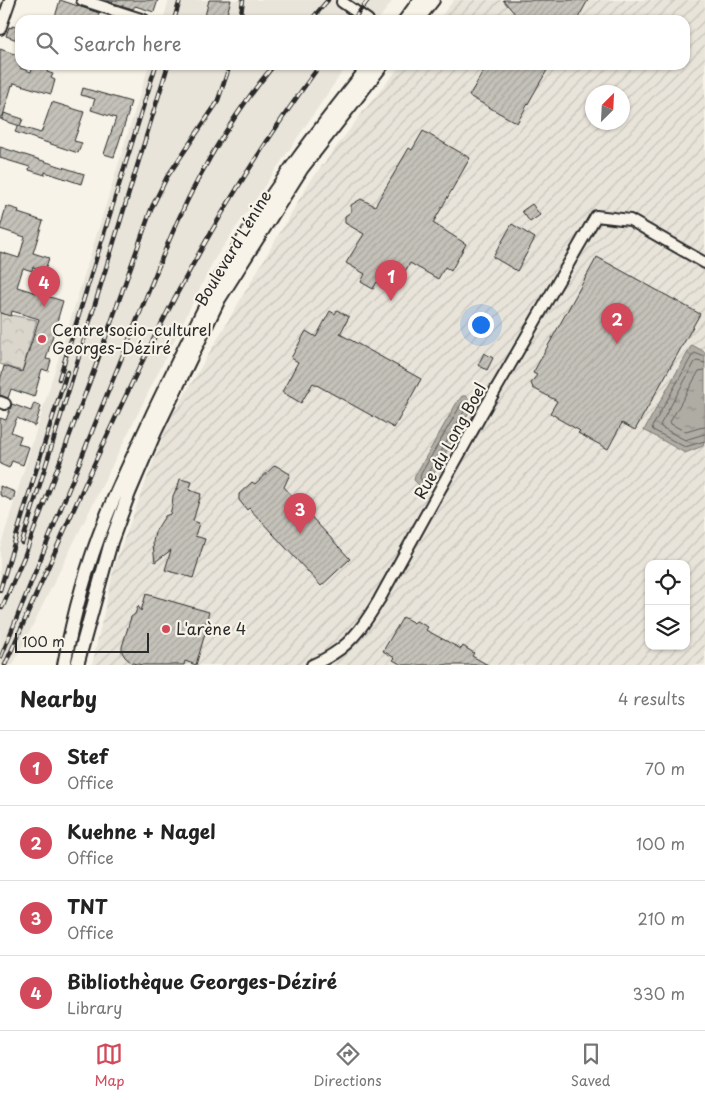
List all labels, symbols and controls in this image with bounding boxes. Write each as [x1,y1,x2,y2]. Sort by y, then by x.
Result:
search box [15,15,690,70]
icon: search [33,29,61,57]
text: Search here [73,29,182,57]
north arrow [585,85,630,130]
street label: Boulevard Lénine [188,185,276,310]
pin: 1 [375,260,407,301]
pin: 4 [28,266,60,307]
pin: 2 [601,303,633,344]
your location [468,312,494,338]
place label: Centre socio-culturel Georges-Déziré [52,317,212,359]
marker: Centre socio-culturel Georges-Déziré [36,333,48,345]
street label: Rue du Long Boel [407,378,491,503]
pin: 3 [284,493,316,534]
map controls [645,560,690,650]
button: locate [645,560,690,605]
button: layers [645,605,690,650]
place label: L'arène 4 [176,616,246,640]
marker: L'arène 4 [160,623,172,635]
scale bar [15,630,149,653]
text: 100 m [22,631,65,652]
text: Nearby [20,682,97,714]
text: 4 results [618,686,685,710]
text: Stef [67,742,108,770]
text: 1 [32,756,40,780]
text: 70 m [645,756,685,780]
text: Office [67,770,114,794]
text: Kuehne + Nagel [67,817,215,845]
text: 2 [30,831,42,855]
text: 100 m [636,831,685,855]
text: Office [67,845,114,869]
text: TNT [67,892,108,920]
text: 3 [31,906,41,930]
text: 210 m [637,906,685,930]
text: Office [67,920,114,944]
text: Bibliothèque Georges-Déziré [67,967,337,995]
text: 4 [31,981,41,1005]
text: 330 m [632,981,685,1005]
text: Library [67,995,122,1019]
tab: Map [95,1040,124,1091]
tab: Directions [314,1040,382,1091]
tab: Saved [571,1040,610,1091]

